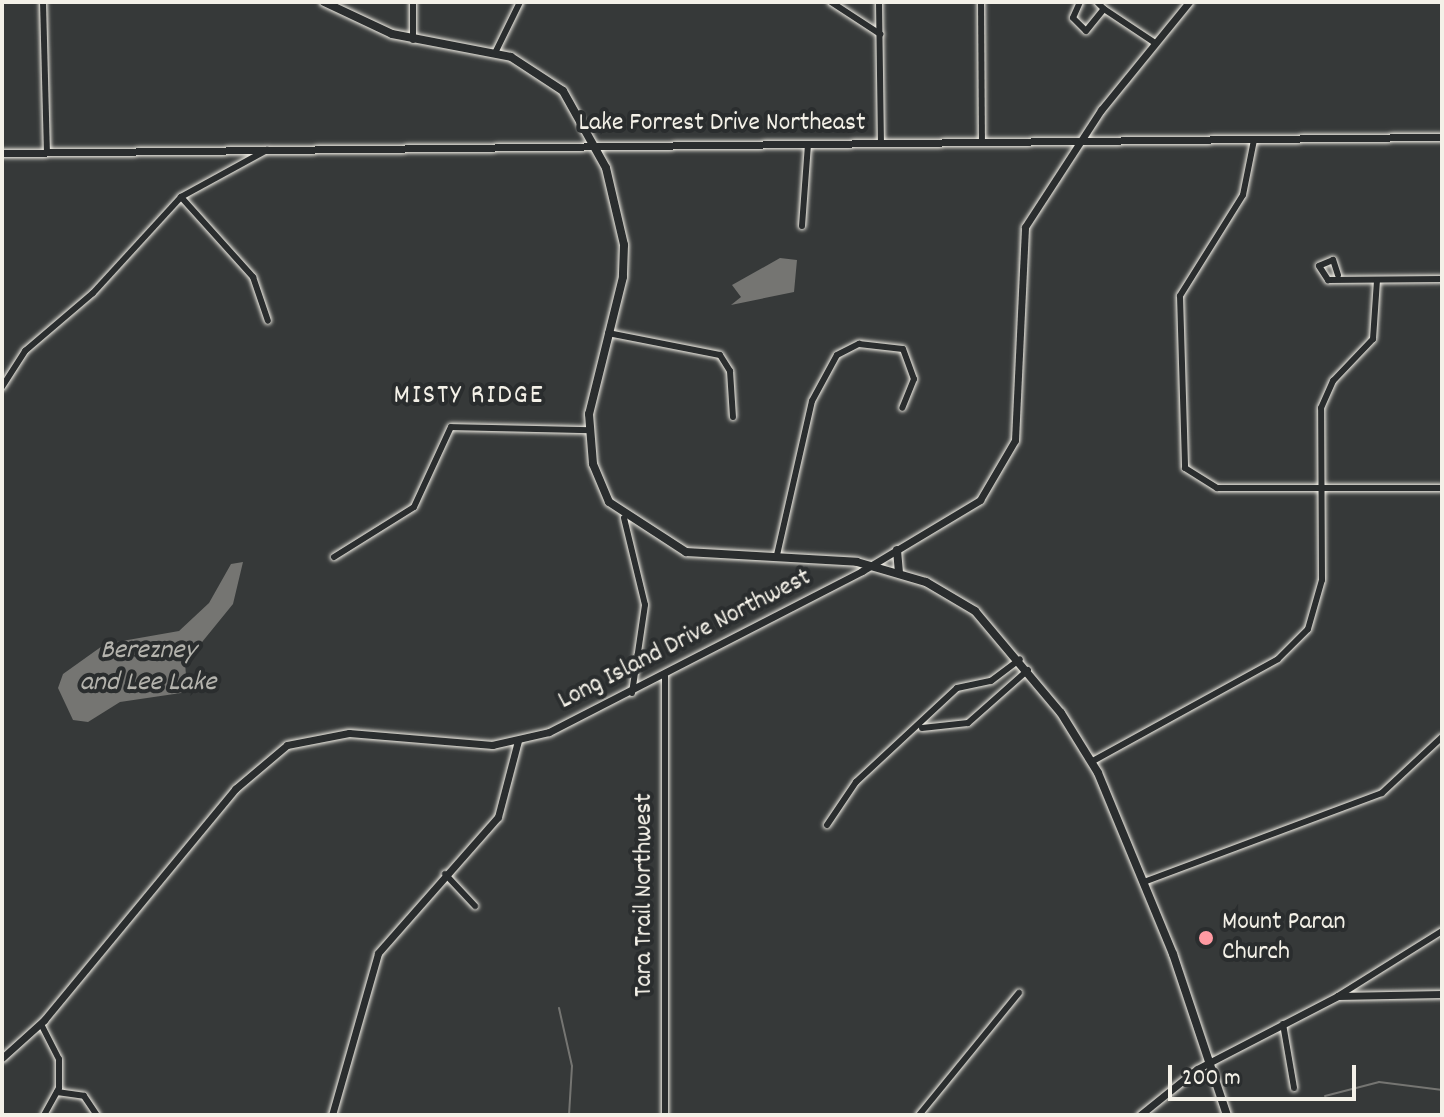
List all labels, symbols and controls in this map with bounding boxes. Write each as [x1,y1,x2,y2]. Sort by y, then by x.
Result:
street label: Lake Forrest Drive Northeast [578,108,866,140]
district label: MISTY RIDGE [394,380,544,414]
street label: Long Island Drive Northwest [553,563,817,717]
water label: Berezney and Lee Lake [80,635,216,701]
street label: Tara Trail Northwest [629,793,661,997]
place label: Mount Paran Church [1222,907,1345,968]
marker: Mount Paran Church [1197,929,1215,947]
scale bar [1172,1049,1360,1099]
text: 200 m [1182,1062,1241,1096]

